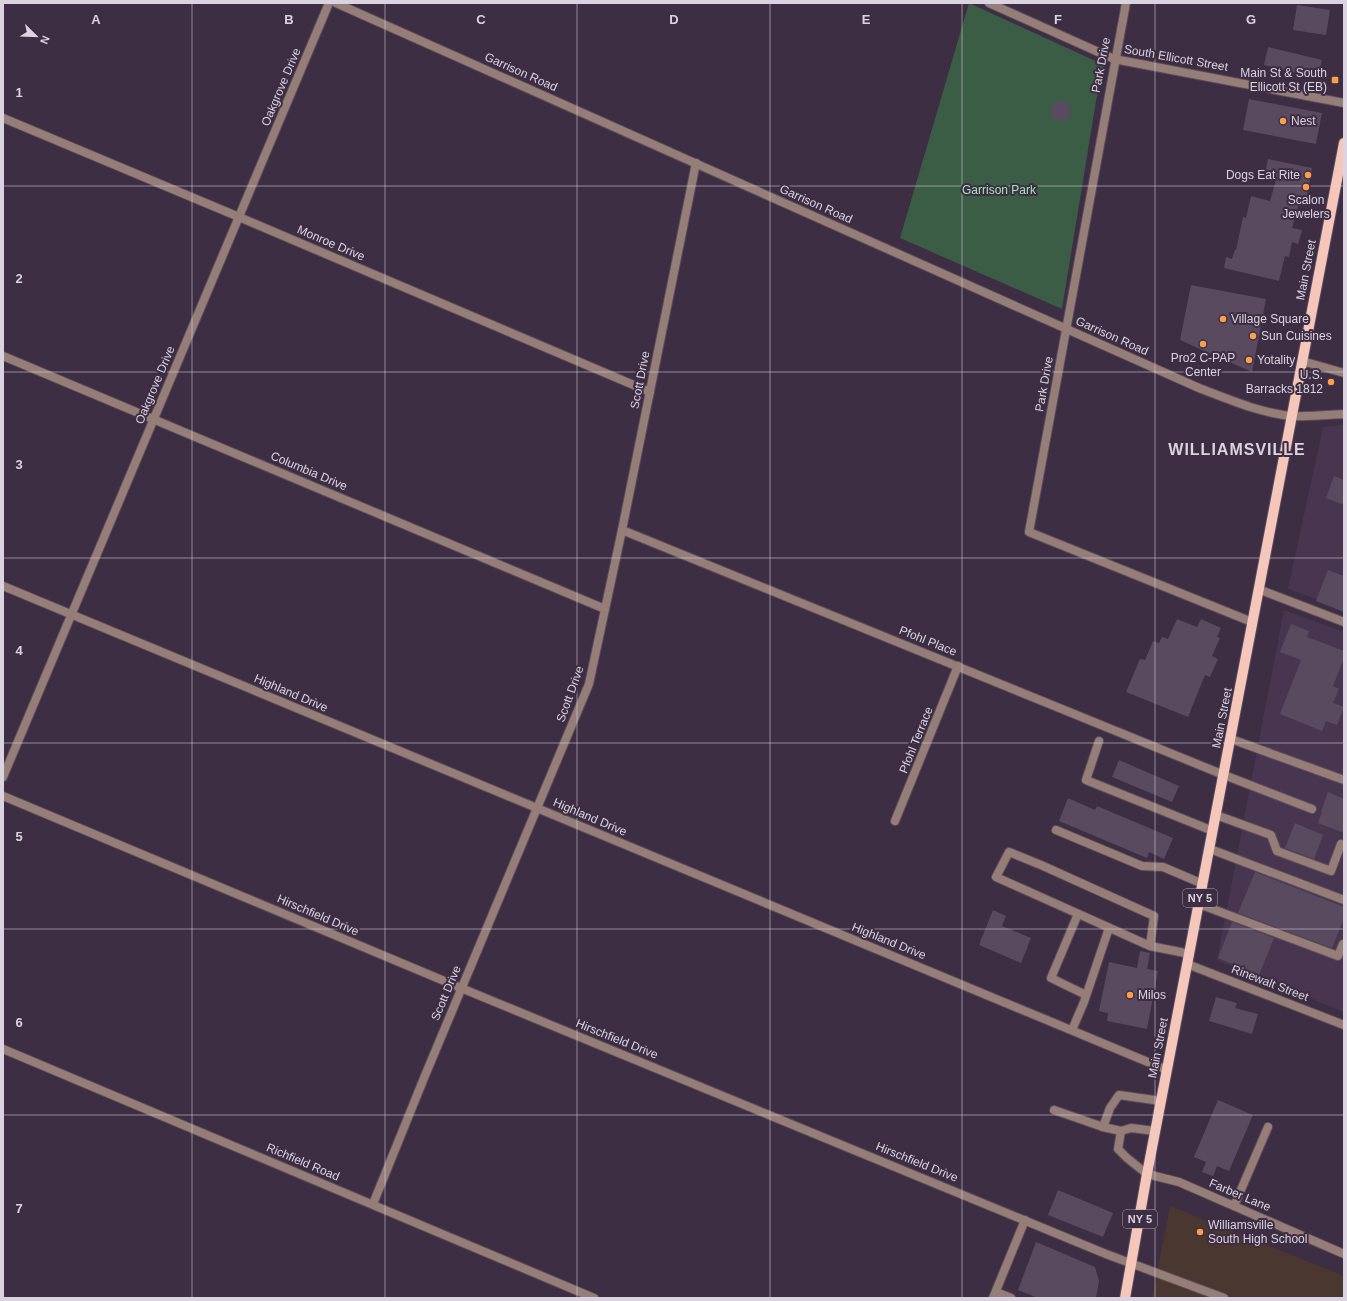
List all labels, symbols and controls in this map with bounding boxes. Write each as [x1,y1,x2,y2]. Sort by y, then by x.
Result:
text: A [91,12,101,27]
text: B [284,12,294,27]
text: C [476,12,486,27]
text: D [669,12,679,27]
text: E [862,12,871,27]
text: F [1054,12,1062,27]
text: G [1246,12,1256,27]
north arrow [16,16,56,56]
text: N [38,34,52,46]
street label: Park Drive [1089,36,1113,94]
street label: South Ellicott Street [1123,42,1230,74]
street label: Oakgrove Drive [258,46,304,128]
street label: Garrison Road [483,50,559,94]
place label: Main St & South Ellicott St (EB) [1240,66,1327,94]
marker: Main St & South Ellicott St (EB) [1330,75,1340,85]
text: 1 [15,85,23,100]
place label: Nest [1291,114,1316,128]
marker: Nest [1278,116,1288,126]
place label: Dogs Eat Rite [1226,168,1300,182]
marker: Dogs Eat Rite [1303,170,1313,180]
street label: Garrison Road [778,182,854,226]
marker: Scalon Jewelers [1301,182,1311,192]
park label: Garrison Park [962,183,1037,197]
place label: Scalon Jewelers [1282,193,1330,221]
street label: Monroe Drive [295,222,367,264]
street label: Main Street [1293,238,1319,301]
text: 2 [15,271,23,286]
place label: Village Square [1231,312,1309,326]
street label: Garrison Road [1074,314,1150,358]
marker: Village Square [1218,314,1228,324]
place label: Sun Cuisines [1261,329,1332,343]
marker: Sun Cuisines [1248,331,1258,341]
marker: Pro2 C-PAP Center [1198,339,1208,349]
street label: Oakgrove Drive [132,344,178,426]
street label: Scott Drive [628,350,653,410]
place label: Pro2 C-PAP Center [1171,351,1235,379]
place label: Yotality [1257,353,1295,367]
street label: Park Drive [1032,355,1056,413]
marker: Yotality [1244,355,1254,365]
place label: U.S. Barracks 1812 [1246,368,1323,396]
marker: U.S. Barracks 1812 [1326,377,1336,387]
district label: WILLIAMSVILLE [1168,441,1306,458]
street label: Columbia Drive [269,449,350,494]
text: 3 [15,457,23,472]
street label: Pfohl Place [897,623,959,659]
text: 4 [15,643,23,658]
street label: Scott Drive [553,664,587,724]
street label: Highland Drive [252,671,330,715]
street label: Main Street [1209,686,1235,749]
street label: Pfohl Terrace [896,704,936,775]
street label: Highland Drive [551,795,629,839]
text: 5 [15,829,23,844]
road number: NY 5 [1183,889,1217,907]
street label: Hirschfield Drive [275,891,361,939]
street label: Highland Drive [850,920,928,962]
street label: Rinewalt Street [1230,962,1311,1004]
street label: Scott Drive [428,963,464,1023]
place label: Milos [1138,988,1166,1002]
marker: Milos [1125,990,1135,1000]
text: 6 [15,1015,23,1030]
street label: Hirschfield Drive [574,1016,660,1062]
street label: Main Street [1145,1016,1171,1079]
street label: Hirschfield Drive [874,1139,960,1185]
street label: Richfield Road [264,1140,342,1184]
street label: Farber Lane [1207,1176,1273,1214]
text: 7 [15,1201,23,1216]
road number: NY 5 [1123,1210,1157,1228]
place label: Williamsville South High School [1208,1218,1307,1246]
marker: Williamsville South High School [1195,1227,1205,1237]

